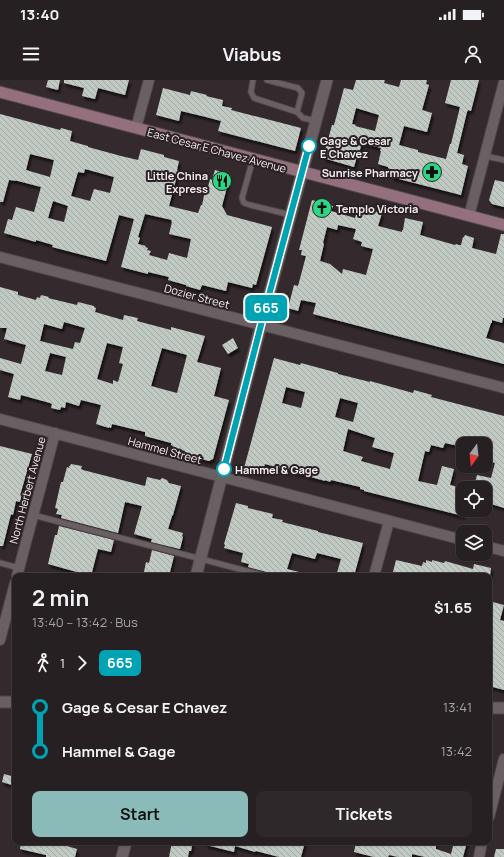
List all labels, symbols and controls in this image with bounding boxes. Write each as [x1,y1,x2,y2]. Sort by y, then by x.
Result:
text: 13:40 [20,4,59,25]
text: Viabus [223,42,281,66]
icon: menu [20,43,42,65]
icon: person [462,43,484,65]
street label: East Cesar E Chavez Avenue [146,124,289,176]
place label: Gage & Cesar E Chavez [320,133,392,161]
marker: Gage & Cesar E Chavez [301,138,317,154]
pharmacy icon: Sunrise Pharmacy [421,161,443,183]
place label: Sunrise Pharmacy [322,165,419,180]
place label: Little China Express [147,168,208,196]
restaurant icon: Little China Express [211,170,233,192]
church icon: Templo Victoria [311,197,333,219]
place label: Templo Victoria [336,201,418,216]
street label: Dozier Street [163,280,231,312]
line badge: 665 [243,295,289,321]
text: 665 [253,298,279,317]
street label: Hammel Street [126,433,204,467]
street label: North Herbert Avenue [5,434,49,545]
north arrow [456,437,492,473]
map controls [456,437,492,561]
marker: Hammel & Gage [216,461,232,477]
place label: Hammel & Gage [235,462,319,477]
button: locate [456,481,492,517]
button: layers [456,525,492,561]
text: 2 min [32,583,89,613]
text: $1.65 [434,597,472,618]
text: 13:40 – 13:42 · Bus [32,613,138,631]
icon: walk [32,652,54,674]
icon: forward [71,652,93,674]
text: 665 [107,653,133,672]
text: 1 [60,654,65,672]
text: Gage & Cesar E Chavez [62,697,227,718]
text: 13:41 [443,698,472,716]
text: Hammel & Gage [62,741,175,762]
text: 13:42 [441,742,472,760]
button: Start [32,791,248,837]
button: Tickets [256,791,472,837]

